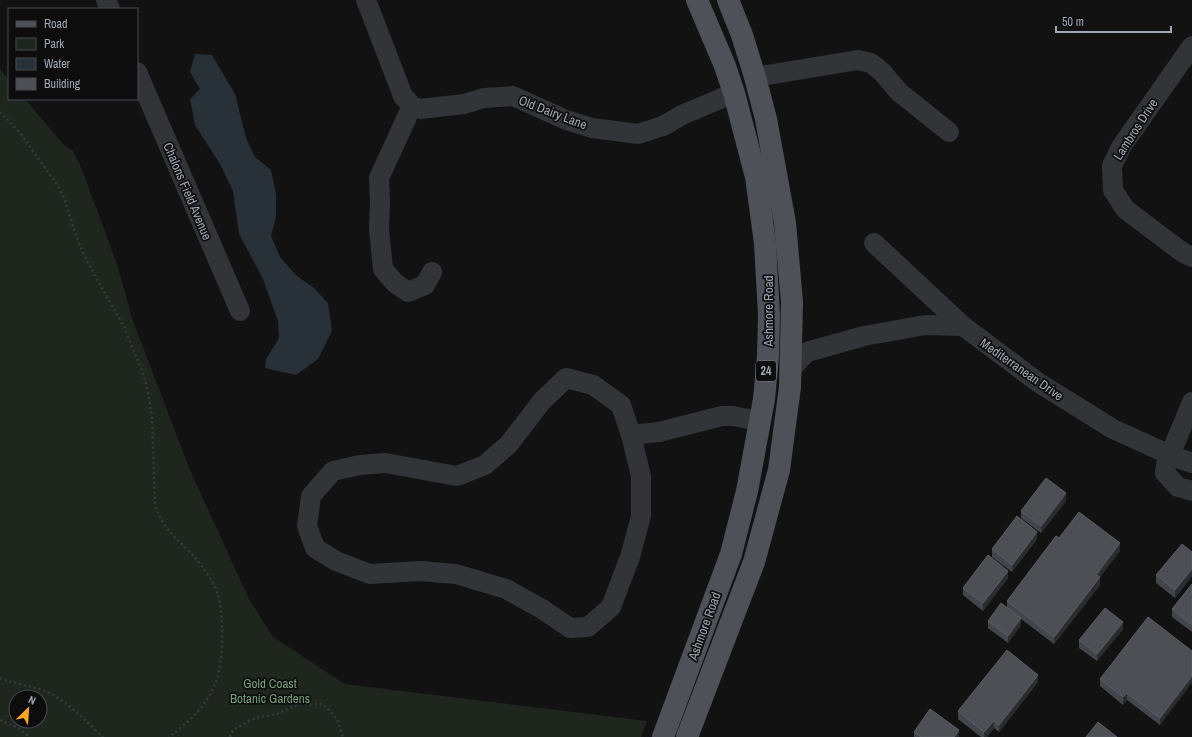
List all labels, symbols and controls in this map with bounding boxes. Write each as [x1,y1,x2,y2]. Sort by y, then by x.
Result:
legend [8,8,138,100]
scale bar [1056,8,1171,34]
text: 50 m [1062,14,1084,30]
text: Road [44,16,68,32]
text: Park [44,36,64,52]
text: Water [44,56,71,72]
text: Building [44,76,81,92]
street label: Old Dairy Lane [516,92,589,133]
street label: Lambros Drive [1109,95,1162,163]
street label: Chalons Field Avenue [159,140,216,242]
street label: Ashmore Road [760,275,777,348]
street label: Mediterranean Drive [977,334,1067,404]
road number: 24 [756,361,776,381]
street label: Ashmore Road [684,590,725,663]
park label: Gold Coast Botanic Gardens [230,675,310,707]
north arrow [8,689,48,729]
text: N [26,692,38,708]

